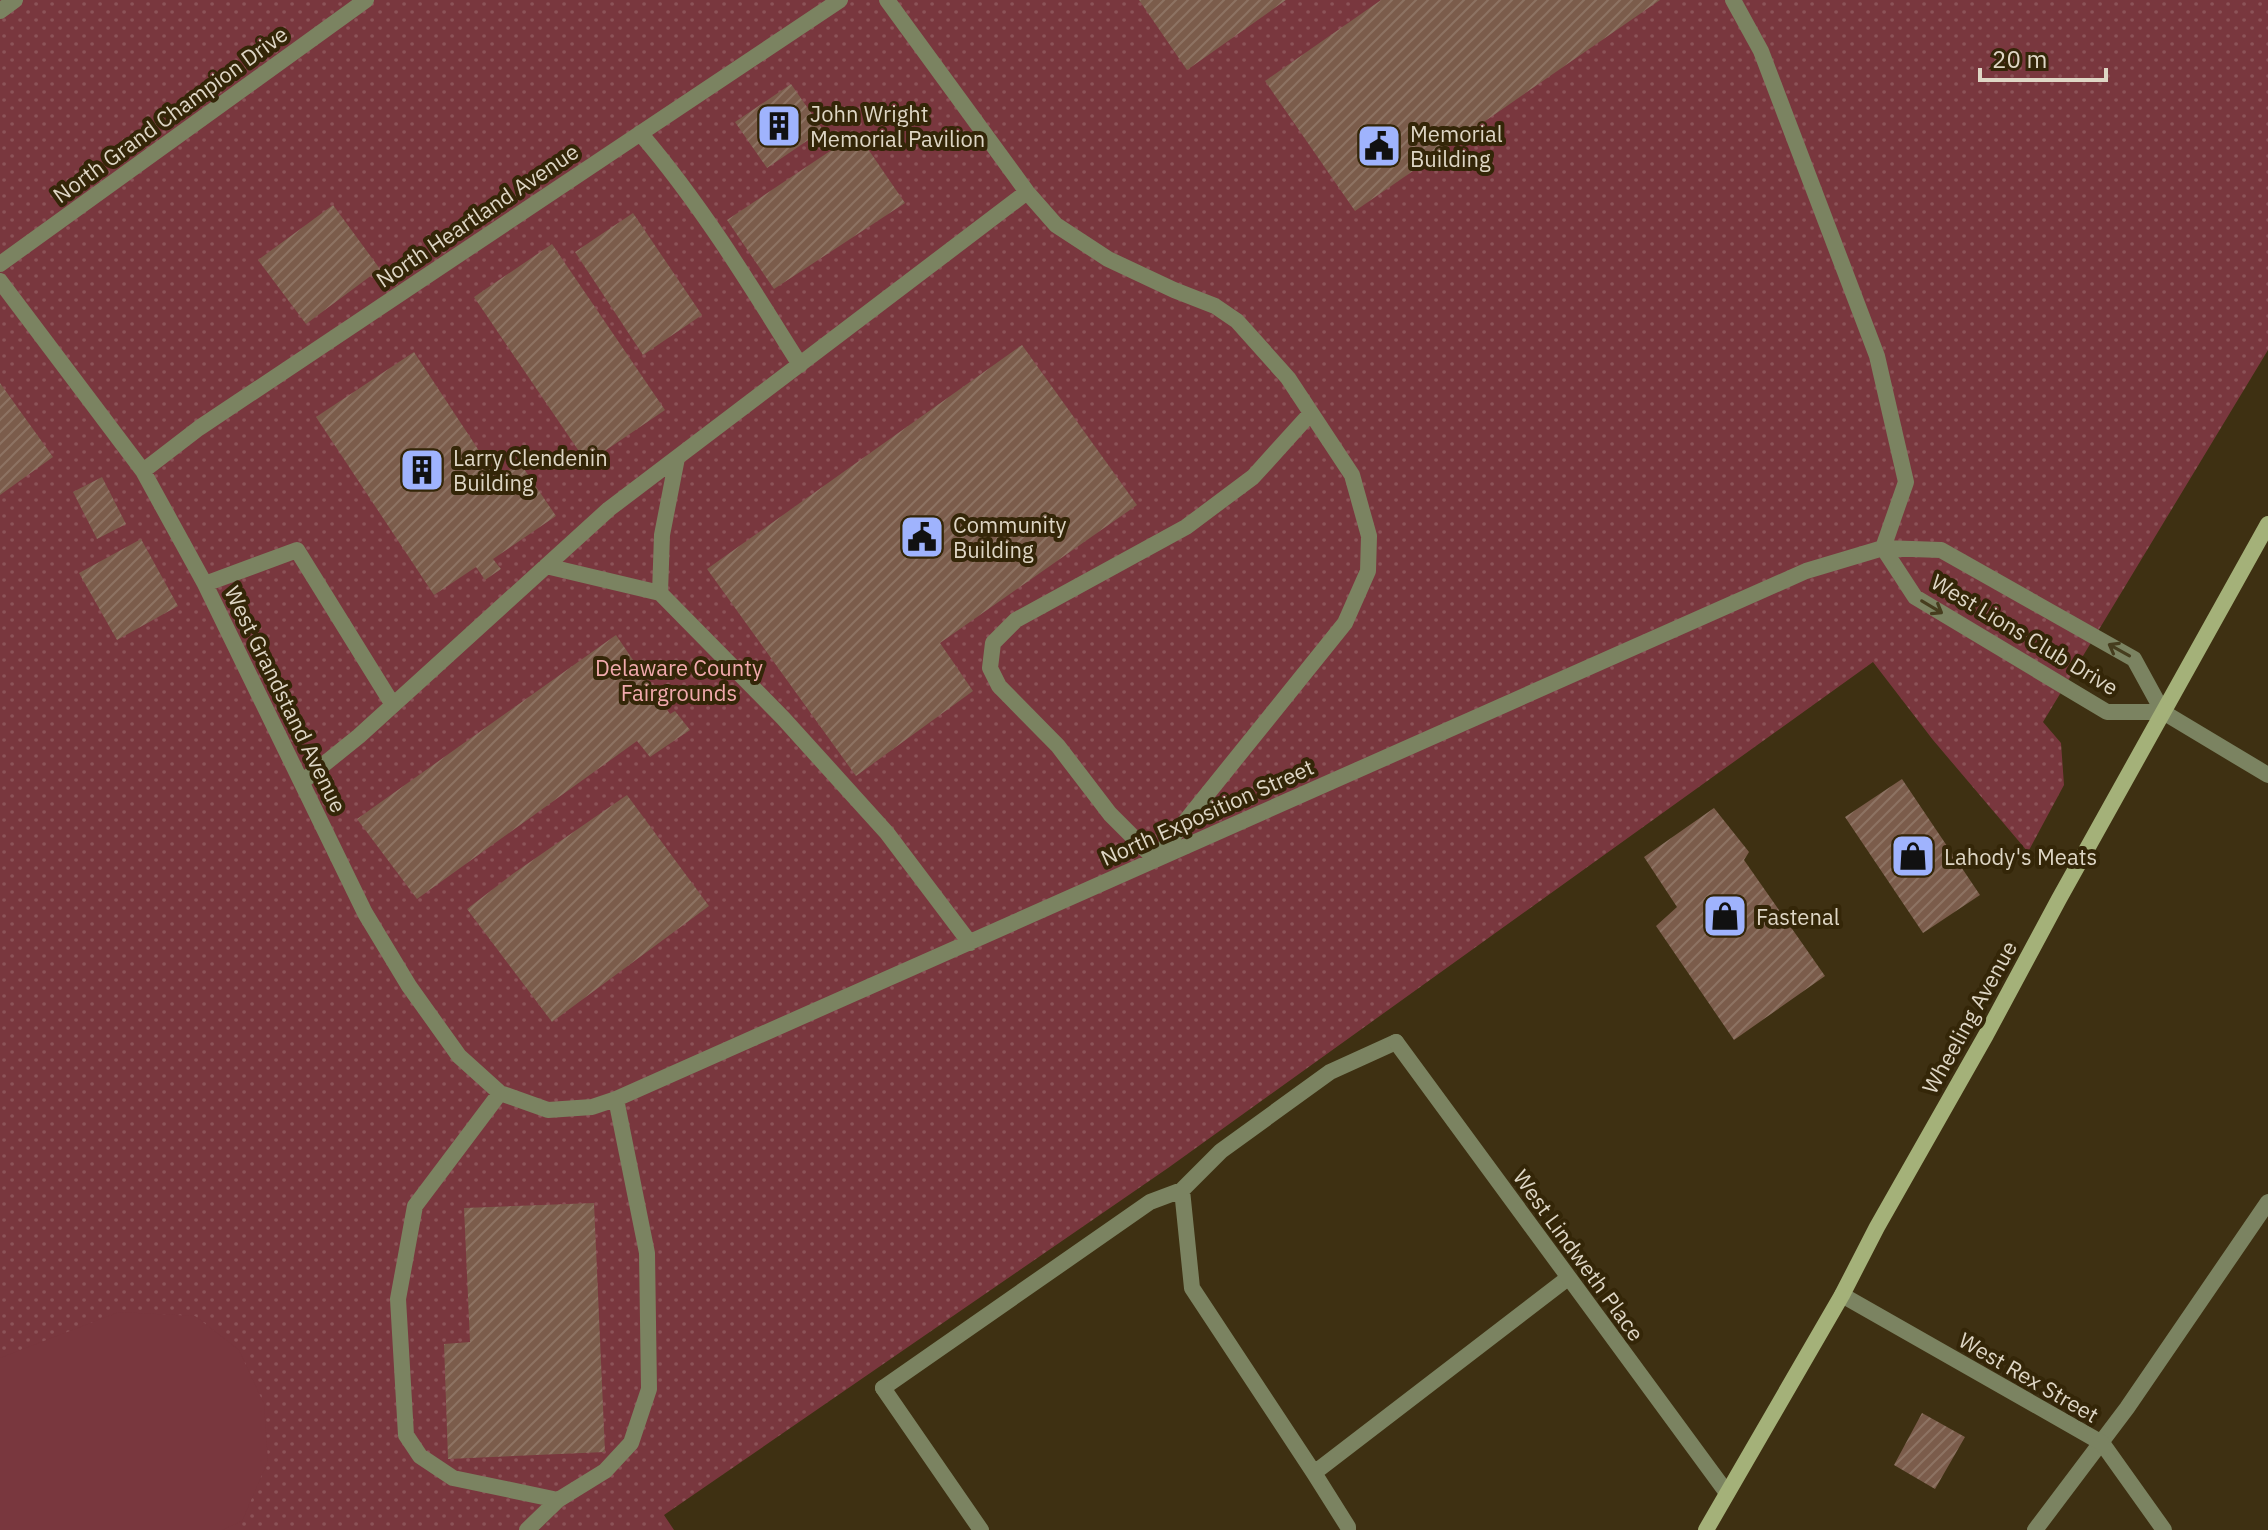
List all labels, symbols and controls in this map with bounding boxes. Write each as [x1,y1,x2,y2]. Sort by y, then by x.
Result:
street label: North Grand Champion Drive [47,19,293,209]
scale bar [1980,32,2106,82]
text: 20 m [1992,43,2047,75]
place label: John Wright Memorial Pavilion [810,99,985,153]
building icon: John Wright Memorial Pavilion [755,102,803,150]
place label: Memorial Building [1410,119,1503,173]
public building icon: Memorial Building [1355,122,1403,170]
street label: North Heartland Avenue [370,136,584,294]
place label: Larry Clendenin Building [453,443,608,497]
building icon: Larry Clendenin Building [398,446,446,494]
place label: Community Building [953,510,1067,564]
public building icon: Community Building [898,513,946,561]
street label: West Lions Club Drive [1926,567,2124,701]
street label: West Grandstand Avenue [218,581,354,817]
one-way arrow [1920,599,1943,615]
one-way arrow [2108,642,2131,658]
park label: Delaware County Fairgrounds [595,653,763,707]
street label: North Exposition Street [1096,752,1318,872]
shop icon: Lahody's Meats [1889,832,1937,880]
place label: Lahody's Meats [1944,842,2097,871]
shop icon: Fastenal [1701,892,1749,940]
place label: Fastenal [1756,902,1840,931]
street label: Wheeling Avenue [1915,935,2023,1099]
street label: West Lindweth Place [1507,1164,1651,1346]
street label: West Rex Street [1954,1325,2104,1429]

